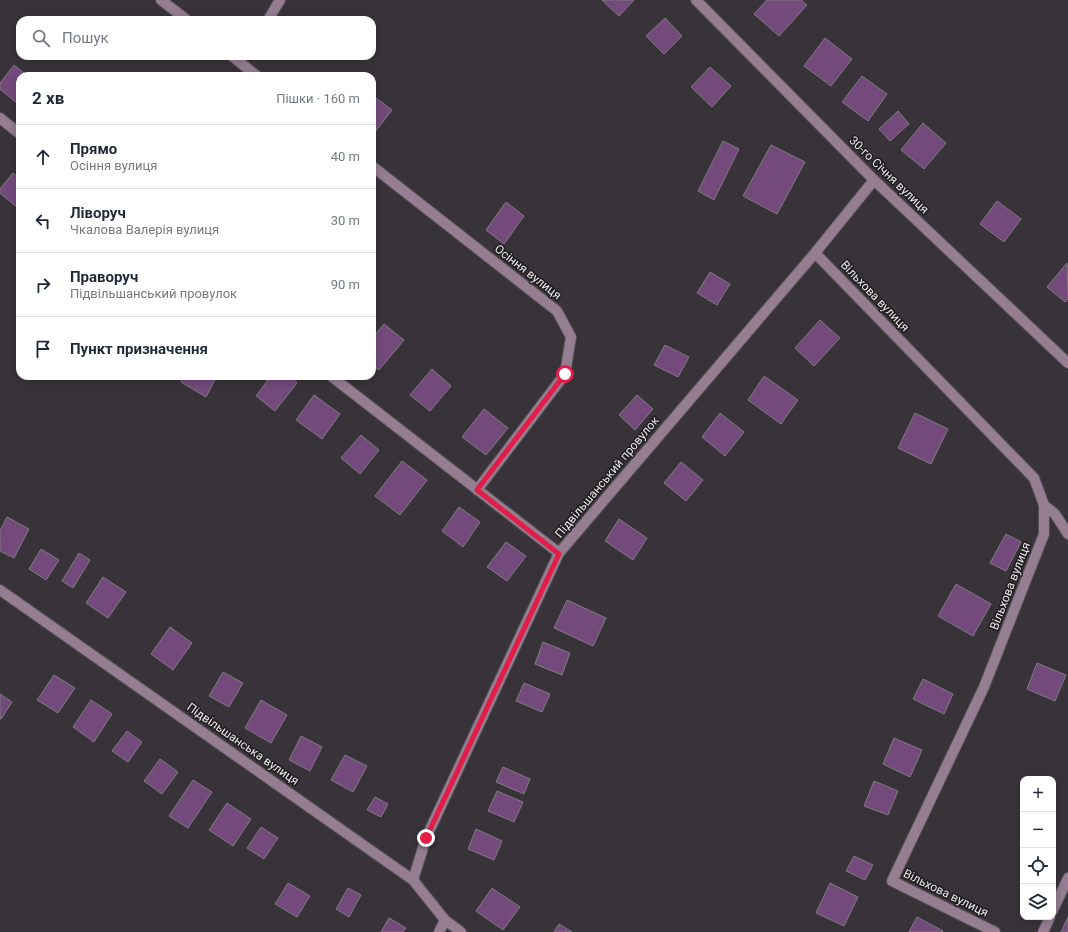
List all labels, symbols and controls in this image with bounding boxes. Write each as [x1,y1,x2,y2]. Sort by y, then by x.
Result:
search box [16,16,376,60]
icon: search [30,27,52,49]
text: Пошук [62,29,109,47]
text: 2 хв [32,88,64,108]
text: Пішки · 160 m [276,91,360,106]
street label: 30-го Січня вулиця [846,133,932,217]
text: Прямо [70,140,117,158]
icon: ahead [32,146,54,168]
text: 40 m [331,149,360,164]
text: Осіння вулиця [70,158,157,173]
text: Ліворуч [70,204,126,222]
icon: left [32,210,54,232]
text: 30 m [331,213,360,228]
text: Чкалова Валерія вулиця [70,222,219,237]
street label: Осіння вулиця [492,242,564,302]
street label: Вільхова вулиця [838,258,912,334]
text: Праворуч [70,268,138,286]
icon: right [32,274,54,296]
text: 90 m [331,277,360,292]
text: Підвільшанський провулок [70,286,237,301]
icon: arrive [32,338,54,360]
text: Пункт призначення [70,340,208,358]
route start [556,365,574,383]
street label: Підвільшанський провулок [552,413,662,541]
street label: Вільхова вулиця [987,540,1033,632]
street label: Підвільшанська вулиця [184,700,302,788]
map controls [1020,776,1056,920]
button: + [1020,776,1056,812]
button: − [1020,812,1056,848]
route end [417,829,435,847]
button: locate [1020,848,1056,884]
street label: Вільхова вулиця [901,866,991,920]
button: layers [1020,884,1056,920]

